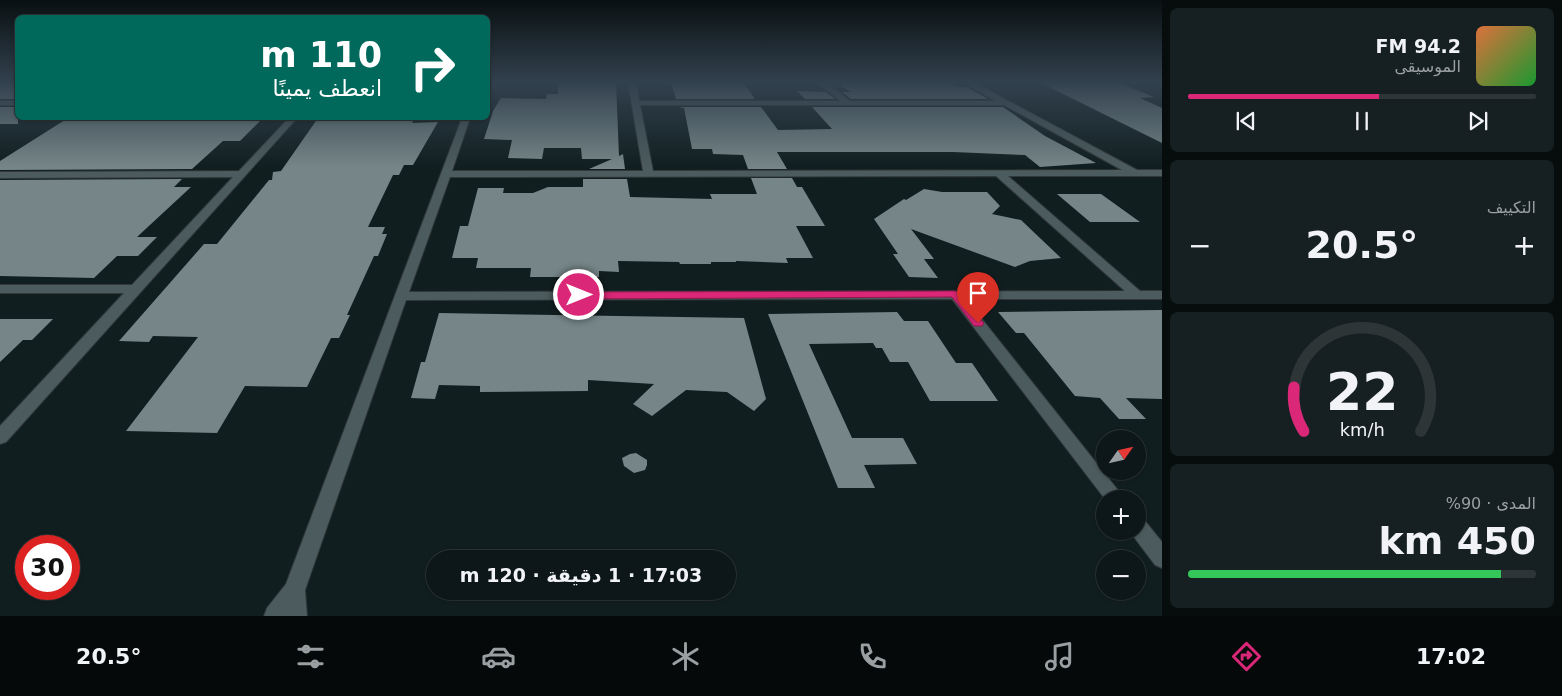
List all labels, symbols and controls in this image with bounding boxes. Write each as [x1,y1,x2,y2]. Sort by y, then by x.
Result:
text: 110 m [260,35,382,75]
icon: right [400,35,465,100]
text: 94.2 FM [1376,35,1461,57]
text: الموسيقى [1395,57,1461,76]
text: انعطف يمينًا [273,76,382,101]
icon: previous [1232,107,1260,135]
icon: pause [1348,107,1376,135]
icon: next [1464,107,1492,135]
text: التكييف [1487,198,1536,217]
text: 20.5° [1306,223,1418,267]
text: − [1188,229,1211,262]
text: + [1513,229,1536,262]
position arrow [552,268,604,320]
pin [957,272,999,323]
icon: arrive [964,279,992,307]
text: 22 [1326,362,1398,422]
text: km/h [1339,419,1385,440]
north arrow [1096,430,1146,480]
map controls [1096,430,1146,600]
button: + [1096,490,1146,540]
text: المدى · 90% [1446,494,1536,513]
text: 450 km [1379,519,1536,563]
speed limit sign: 30 [15,535,80,600]
button: − [1096,550,1146,600]
text: 17:03 · 1 دقيقة · 120 m [460,564,702,586]
icon: filters [293,639,328,674]
icon: car [481,639,516,674]
icon: climate [668,639,703,674]
icon: phone [855,639,890,674]
icon: music [1042,639,1077,674]
icon: directions [1229,639,1264,674]
text: 20.5° [76,644,141,669]
text: 17:02 [1416,644,1486,669]

